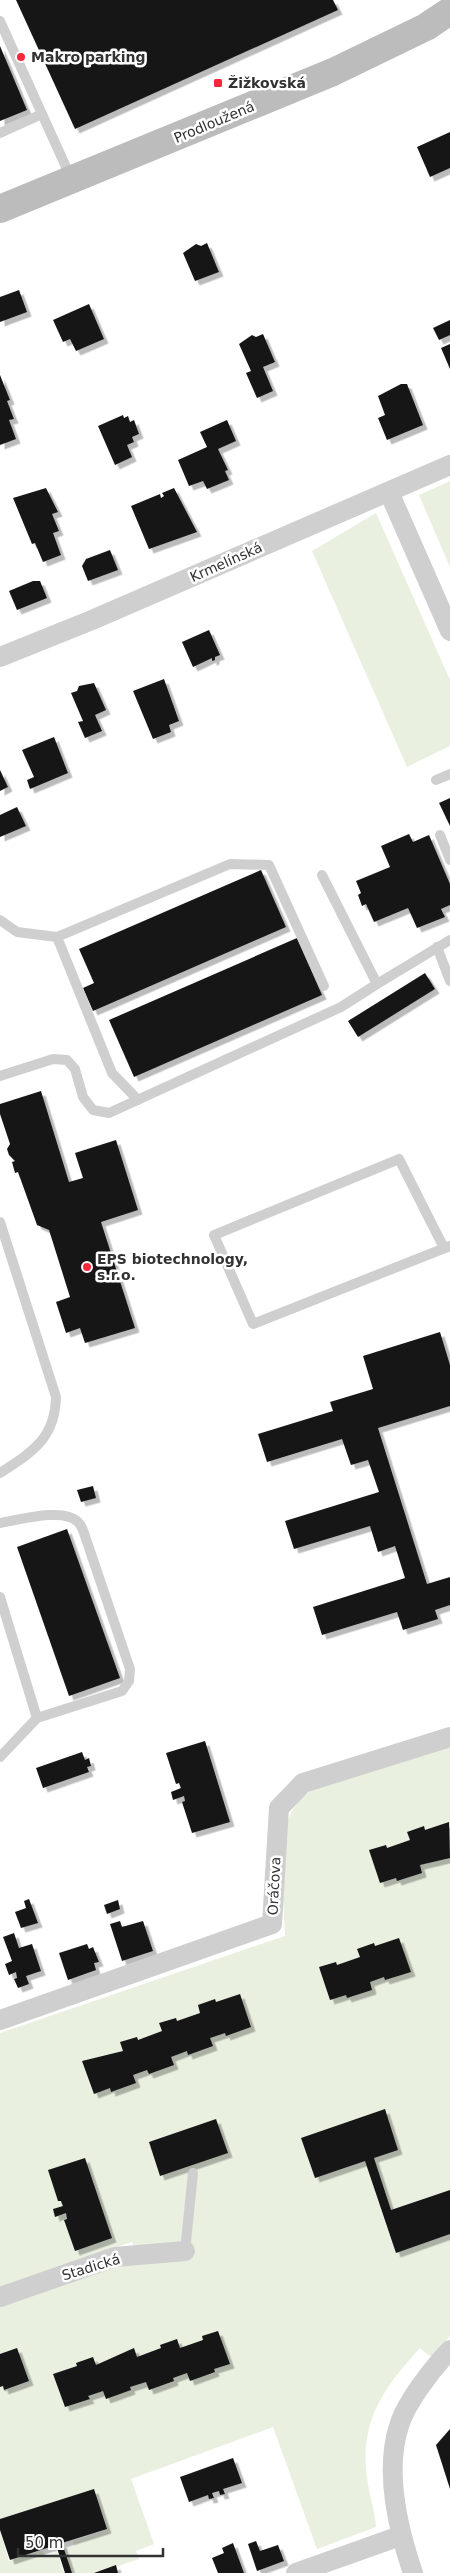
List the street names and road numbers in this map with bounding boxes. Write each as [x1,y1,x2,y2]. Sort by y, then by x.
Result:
street label: Prodloužená [171,98,257,146]
street label: Krmelínská [187,539,265,585]
street label: Oráčova [264,1856,284,1916]
street label: Stadická [60,2251,122,2283]

